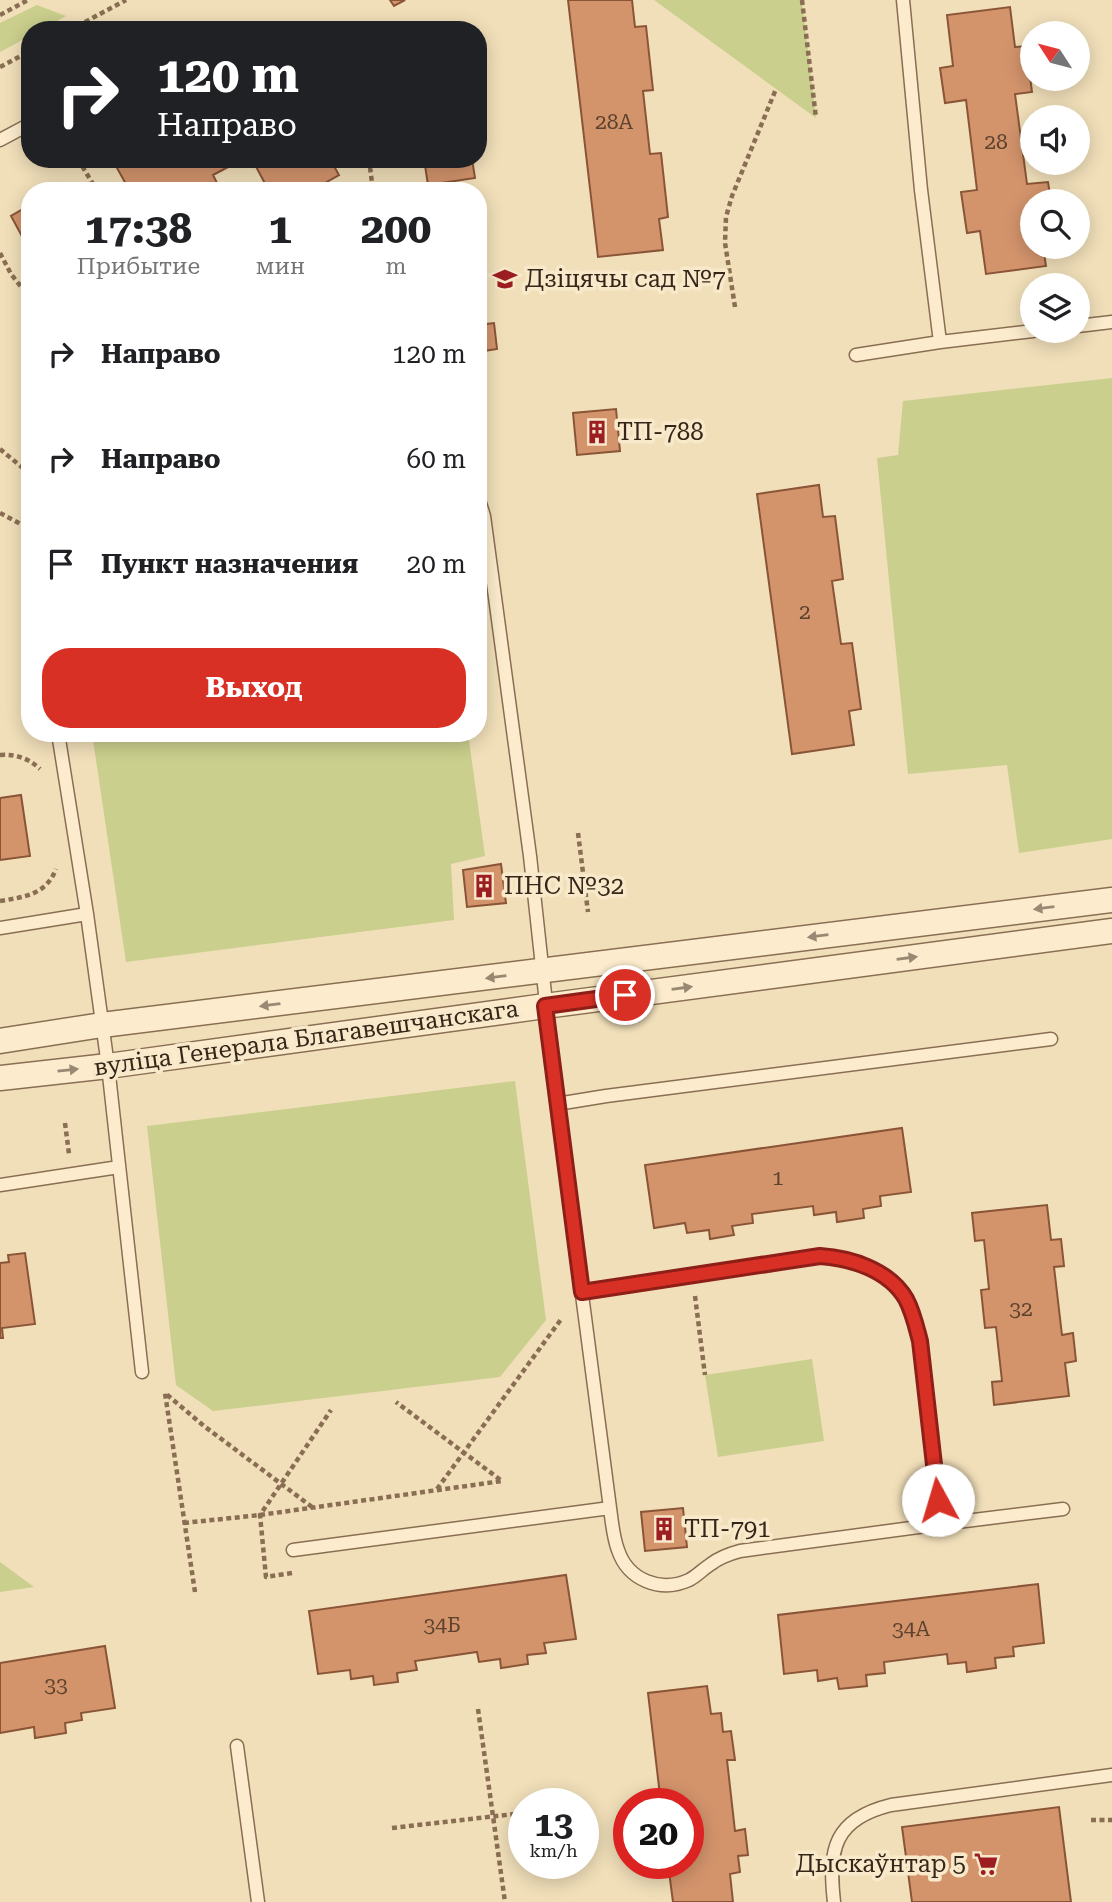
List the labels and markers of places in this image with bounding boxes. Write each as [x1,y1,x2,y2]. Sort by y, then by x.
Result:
school or university icon: Дзіцячы сад №7 [491,265,519,293]
place label: Дзіцячы сад №7 [525,265,726,293]
building icon: ТП-788 [583,418,611,446]
place label: ТП-788 [617,418,704,446]
building icon: ПНС №32 [470,872,498,900]
place label: ПНС №32 [504,872,624,900]
pin [595,965,655,1025]
building icon: ТП-791 [650,1515,678,1543]
place label: ТП-791 [684,1515,771,1543]
place label: Дыскаўнтар 5 [796,1850,966,1878]
supermarket icon: Дыскаўнтар 5 [972,1850,1000,1878]

